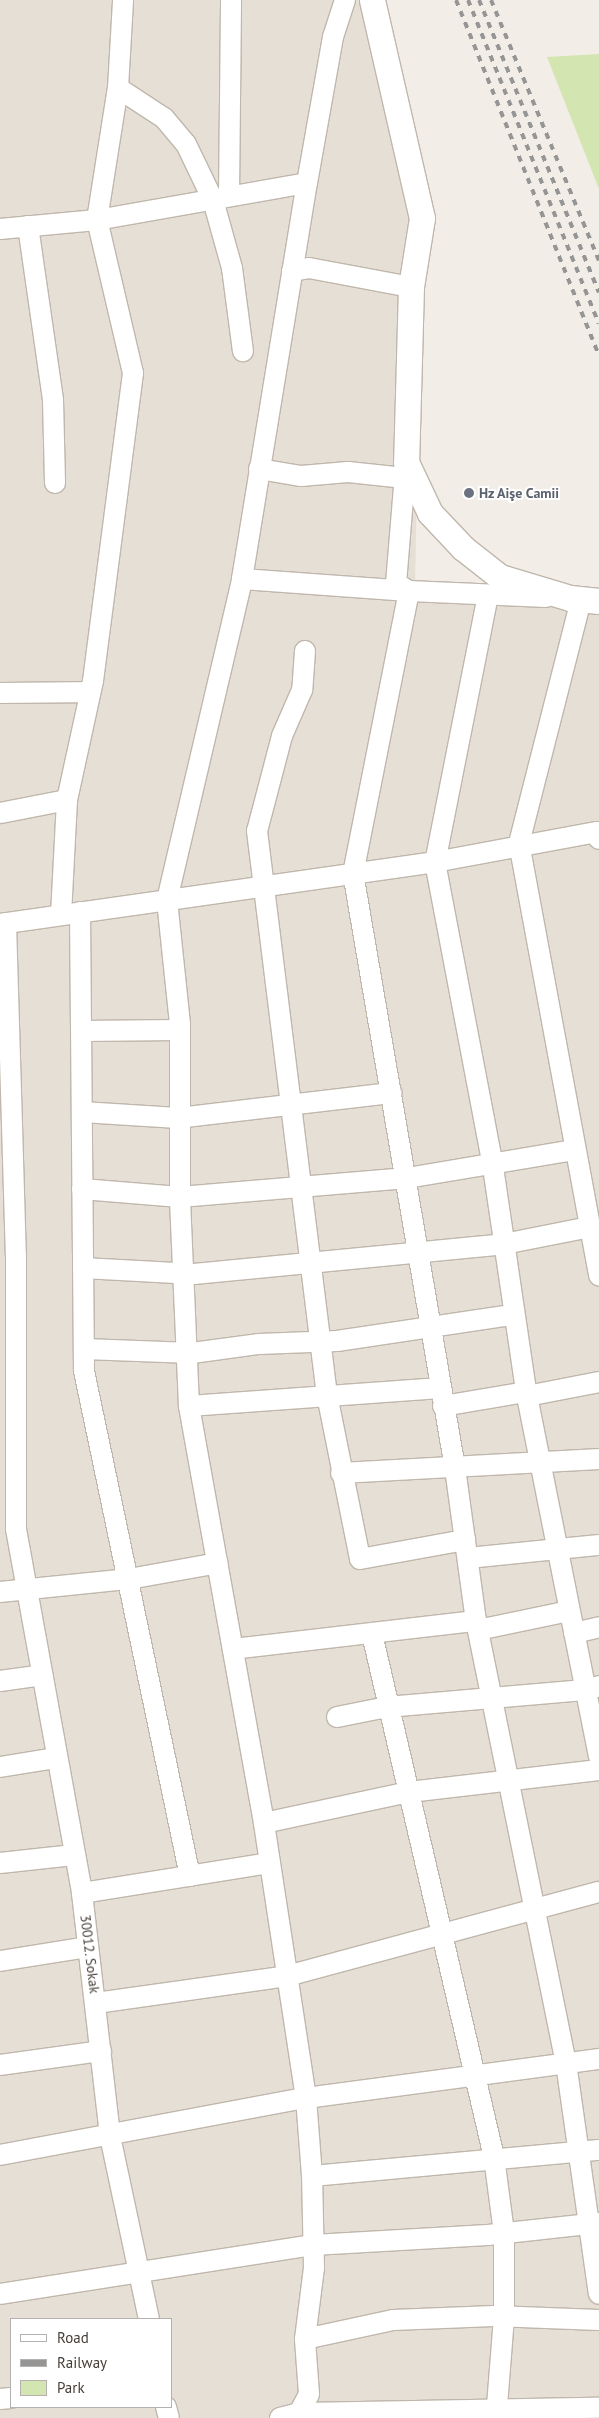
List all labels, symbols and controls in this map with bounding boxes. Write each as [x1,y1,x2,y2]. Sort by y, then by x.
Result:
place label: Hz Aişe Camii [479,485,560,501]
marker: Hz Aişe Camii [463,487,475,499]
street label: 30012. Sokak [77,1913,103,1995]
legend [10,2318,172,2408]
text: Road [57,2328,89,2347]
text: Railway [57,2353,107,2372]
text: Park [57,2378,85,2397]

